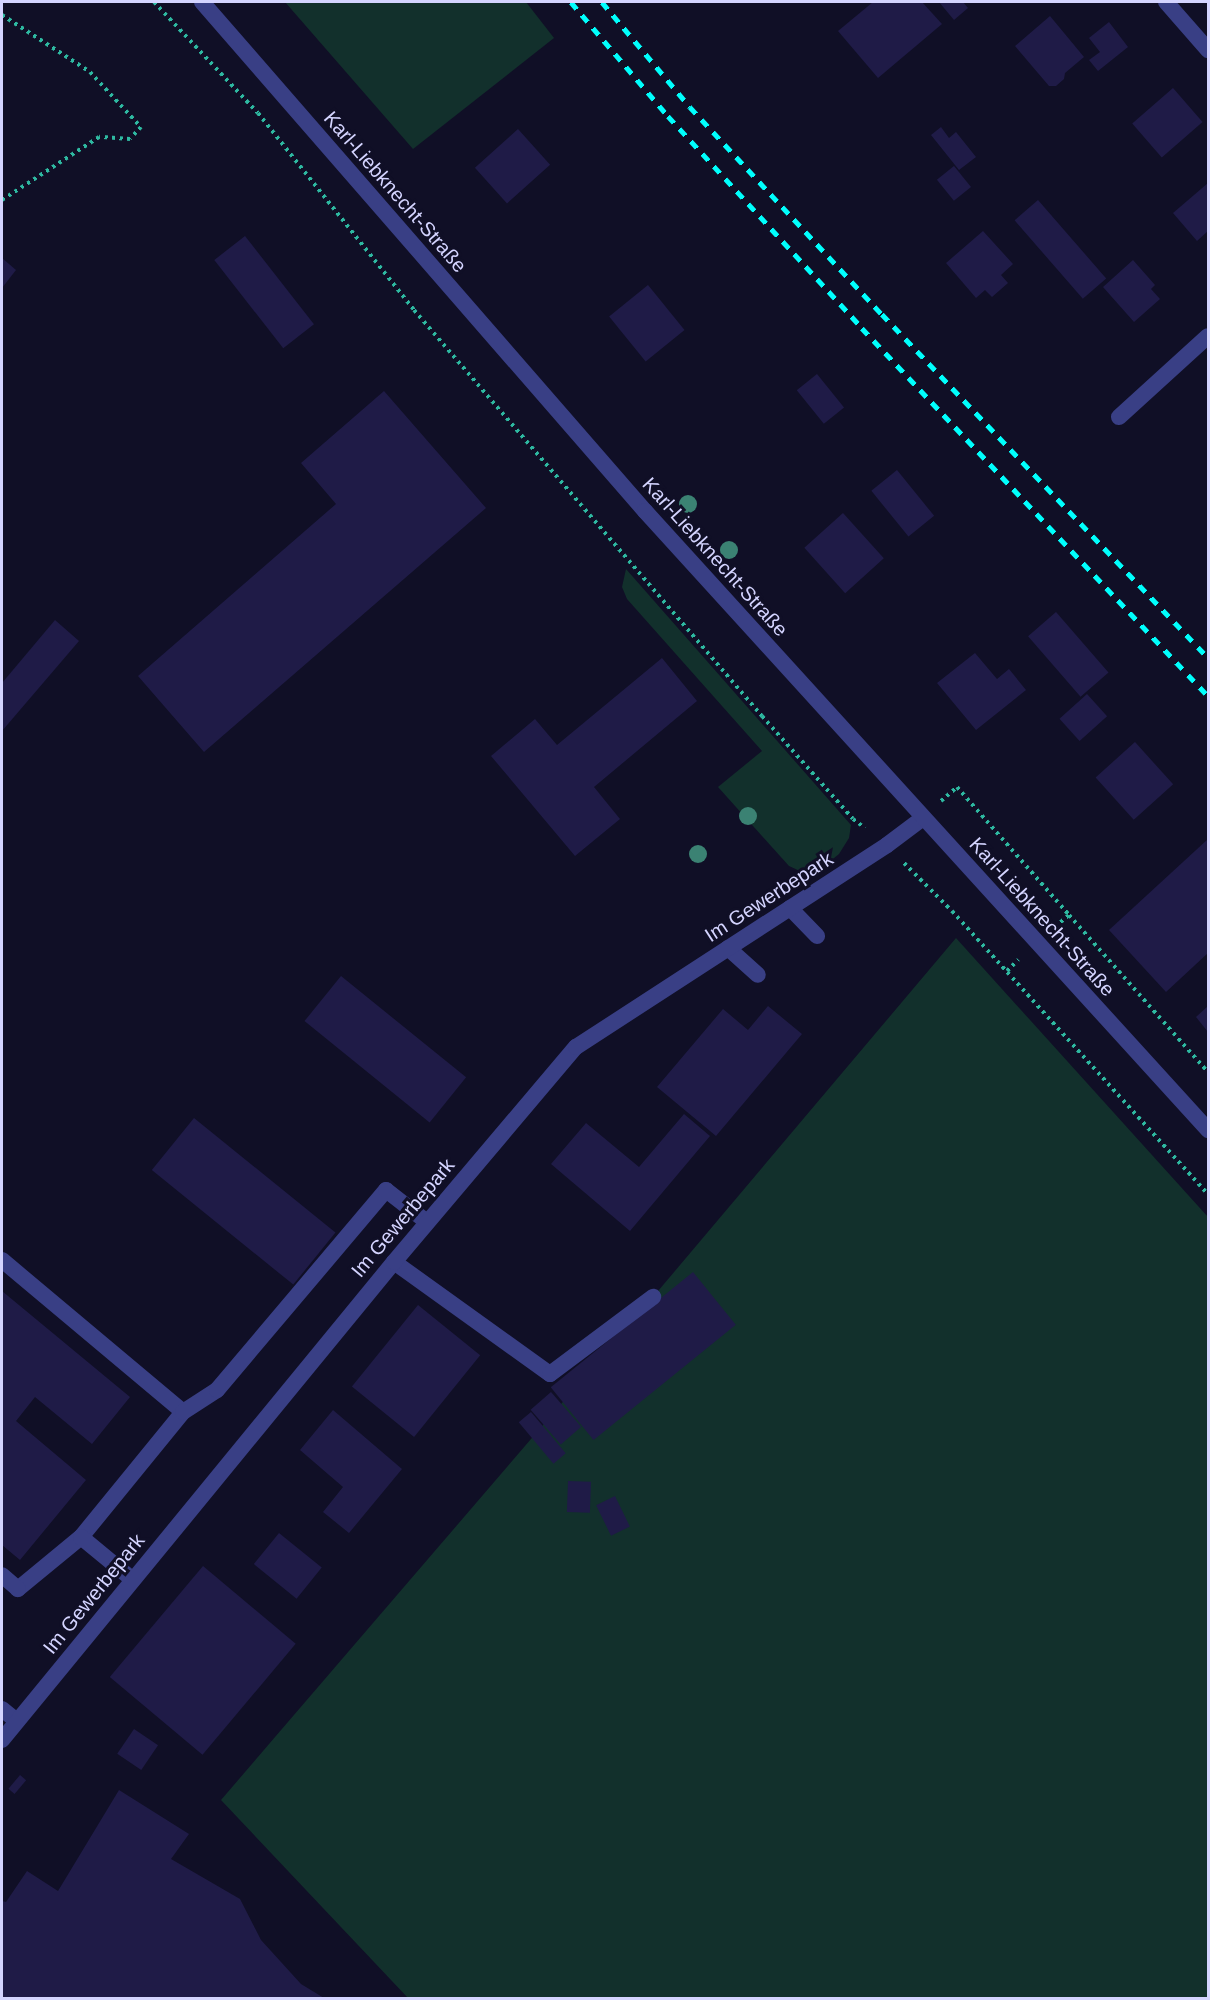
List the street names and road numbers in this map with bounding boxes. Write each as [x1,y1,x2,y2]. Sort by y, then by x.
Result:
street label: Karl-Liebknecht-Straße [318,107,472,277]
street label: Karl-Liebknecht-Straße [637,473,793,641]
street label: Karl-Liebknecht-Straße [964,833,1120,1001]
street label: Im Gewerbepark [700,847,838,947]
street label: Im Gewerbepark [346,1154,460,1282]
street label: Im Gewerbepark [38,1529,150,1659]

